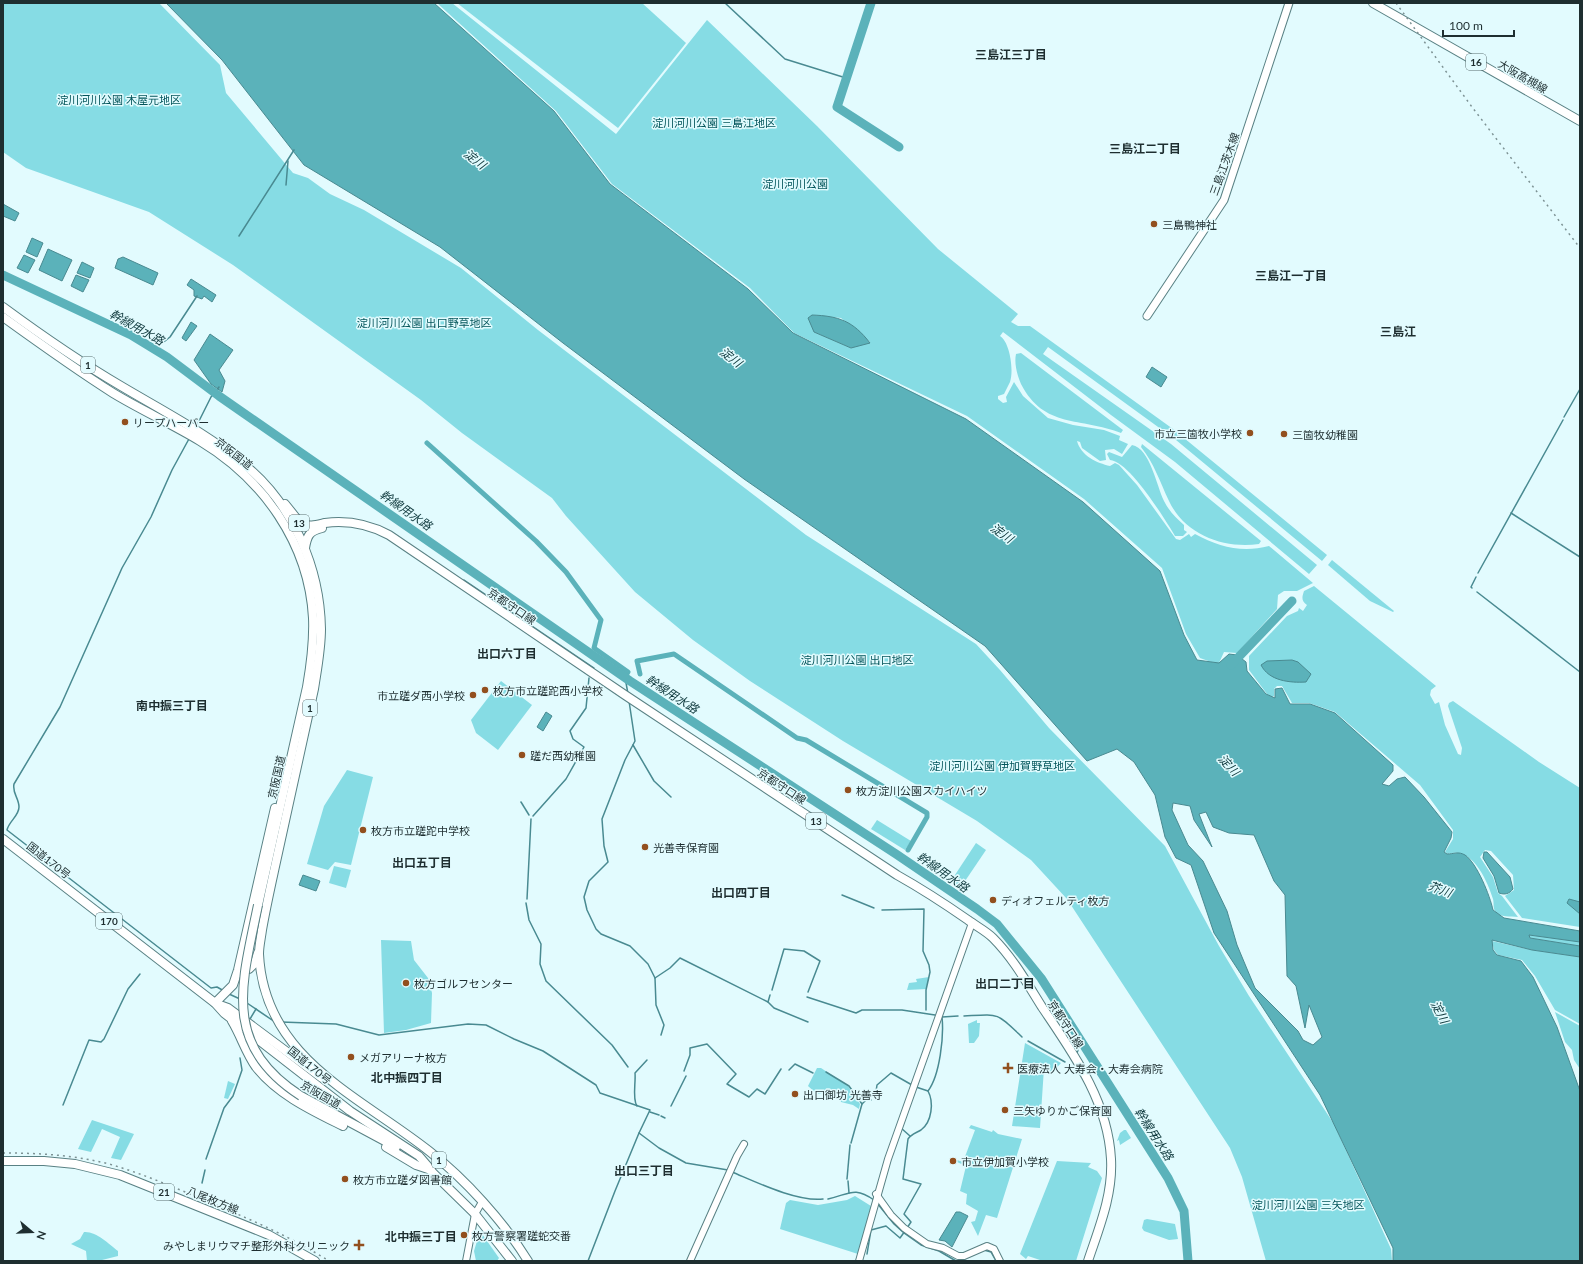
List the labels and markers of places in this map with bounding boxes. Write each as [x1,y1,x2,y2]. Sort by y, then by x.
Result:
place label: 三島鴨神社 [1162,218,1217,231]
marker: 三島鴨神社 [1149,219,1159,229]
place label: リープハーバー [133,416,209,429]
marker: リープハーバー [120,417,130,427]
place label: 市立三箇牧小学校 [1154,427,1242,440]
marker: 市立三箇牧小学校 [1245,428,1255,438]
place label: 三箇牧幼稚園 [1292,428,1358,441]
marker: 三箇牧幼稚園 [1279,429,1289,439]
place label: 枚方市立蹉跎西小学校 [493,684,603,697]
marker: 枚方市立蹉跎西小学校 [480,685,490,695]
place label: 市立蹉ダ西小学校 [377,689,465,702]
marker: 市立蹉ダ西小学校 [468,690,478,700]
place label: 蹉だ西幼稚園 [530,749,596,762]
marker: 蹉だ西幼稚園 [517,750,527,760]
place label: 枚方淀川公園スカイハイツ [856,784,988,797]
marker: 枚方淀川公園スカイハイツ [843,785,853,795]
place label: 枚方市立蹉跎中学校 [371,824,470,837]
marker: 枚方市立蹉跎中学校 [358,825,368,835]
place label: 光善寺保育園 [653,841,719,854]
marker: 光善寺保育園 [640,842,650,852]
place label: ディオフェルティ枚方 [1001,894,1110,907]
marker: ディオフェルティ枚方 [988,895,998,905]
place label: 枚方ゴルフセンター [414,977,513,990]
marker: 枚方ゴルフセンター [401,978,411,988]
place label: メガアリーナ枚方 [359,1051,447,1064]
marker: メガアリーナ枚方 [346,1052,356,1062]
marker: 医療法人 大寿会・大寿会病院 [1002,1062,1014,1074]
place label: 医療法人 大寿会・大寿会病院 [1017,1062,1163,1075]
place label: 出口御坊 光善寺 [803,1088,883,1101]
marker: 出口御坊 光善寺 [790,1089,800,1099]
place label: 三矢ゆりかご保育園 [1013,1104,1112,1117]
marker: 三矢ゆりかご保育園 [1000,1105,1010,1115]
place label: 市立伊加賀小学校 [961,1155,1049,1168]
marker: 市立伊加賀小学校 [948,1156,958,1166]
place label: 枚方市立蹉ダ図書館 [353,1173,452,1186]
marker: 枚方市立蹉ダ図書館 [340,1174,350,1184]
place label: 枚方警察署蹉蛇交番 [472,1229,571,1242]
marker: 枚方警察署蹉蛇交番 [459,1230,469,1240]
place label: みやしまリウマチ整形外科クリニック [163,1239,350,1252]
marker: みやしまリウマチ整形外科クリニック [353,1239,365,1251]

